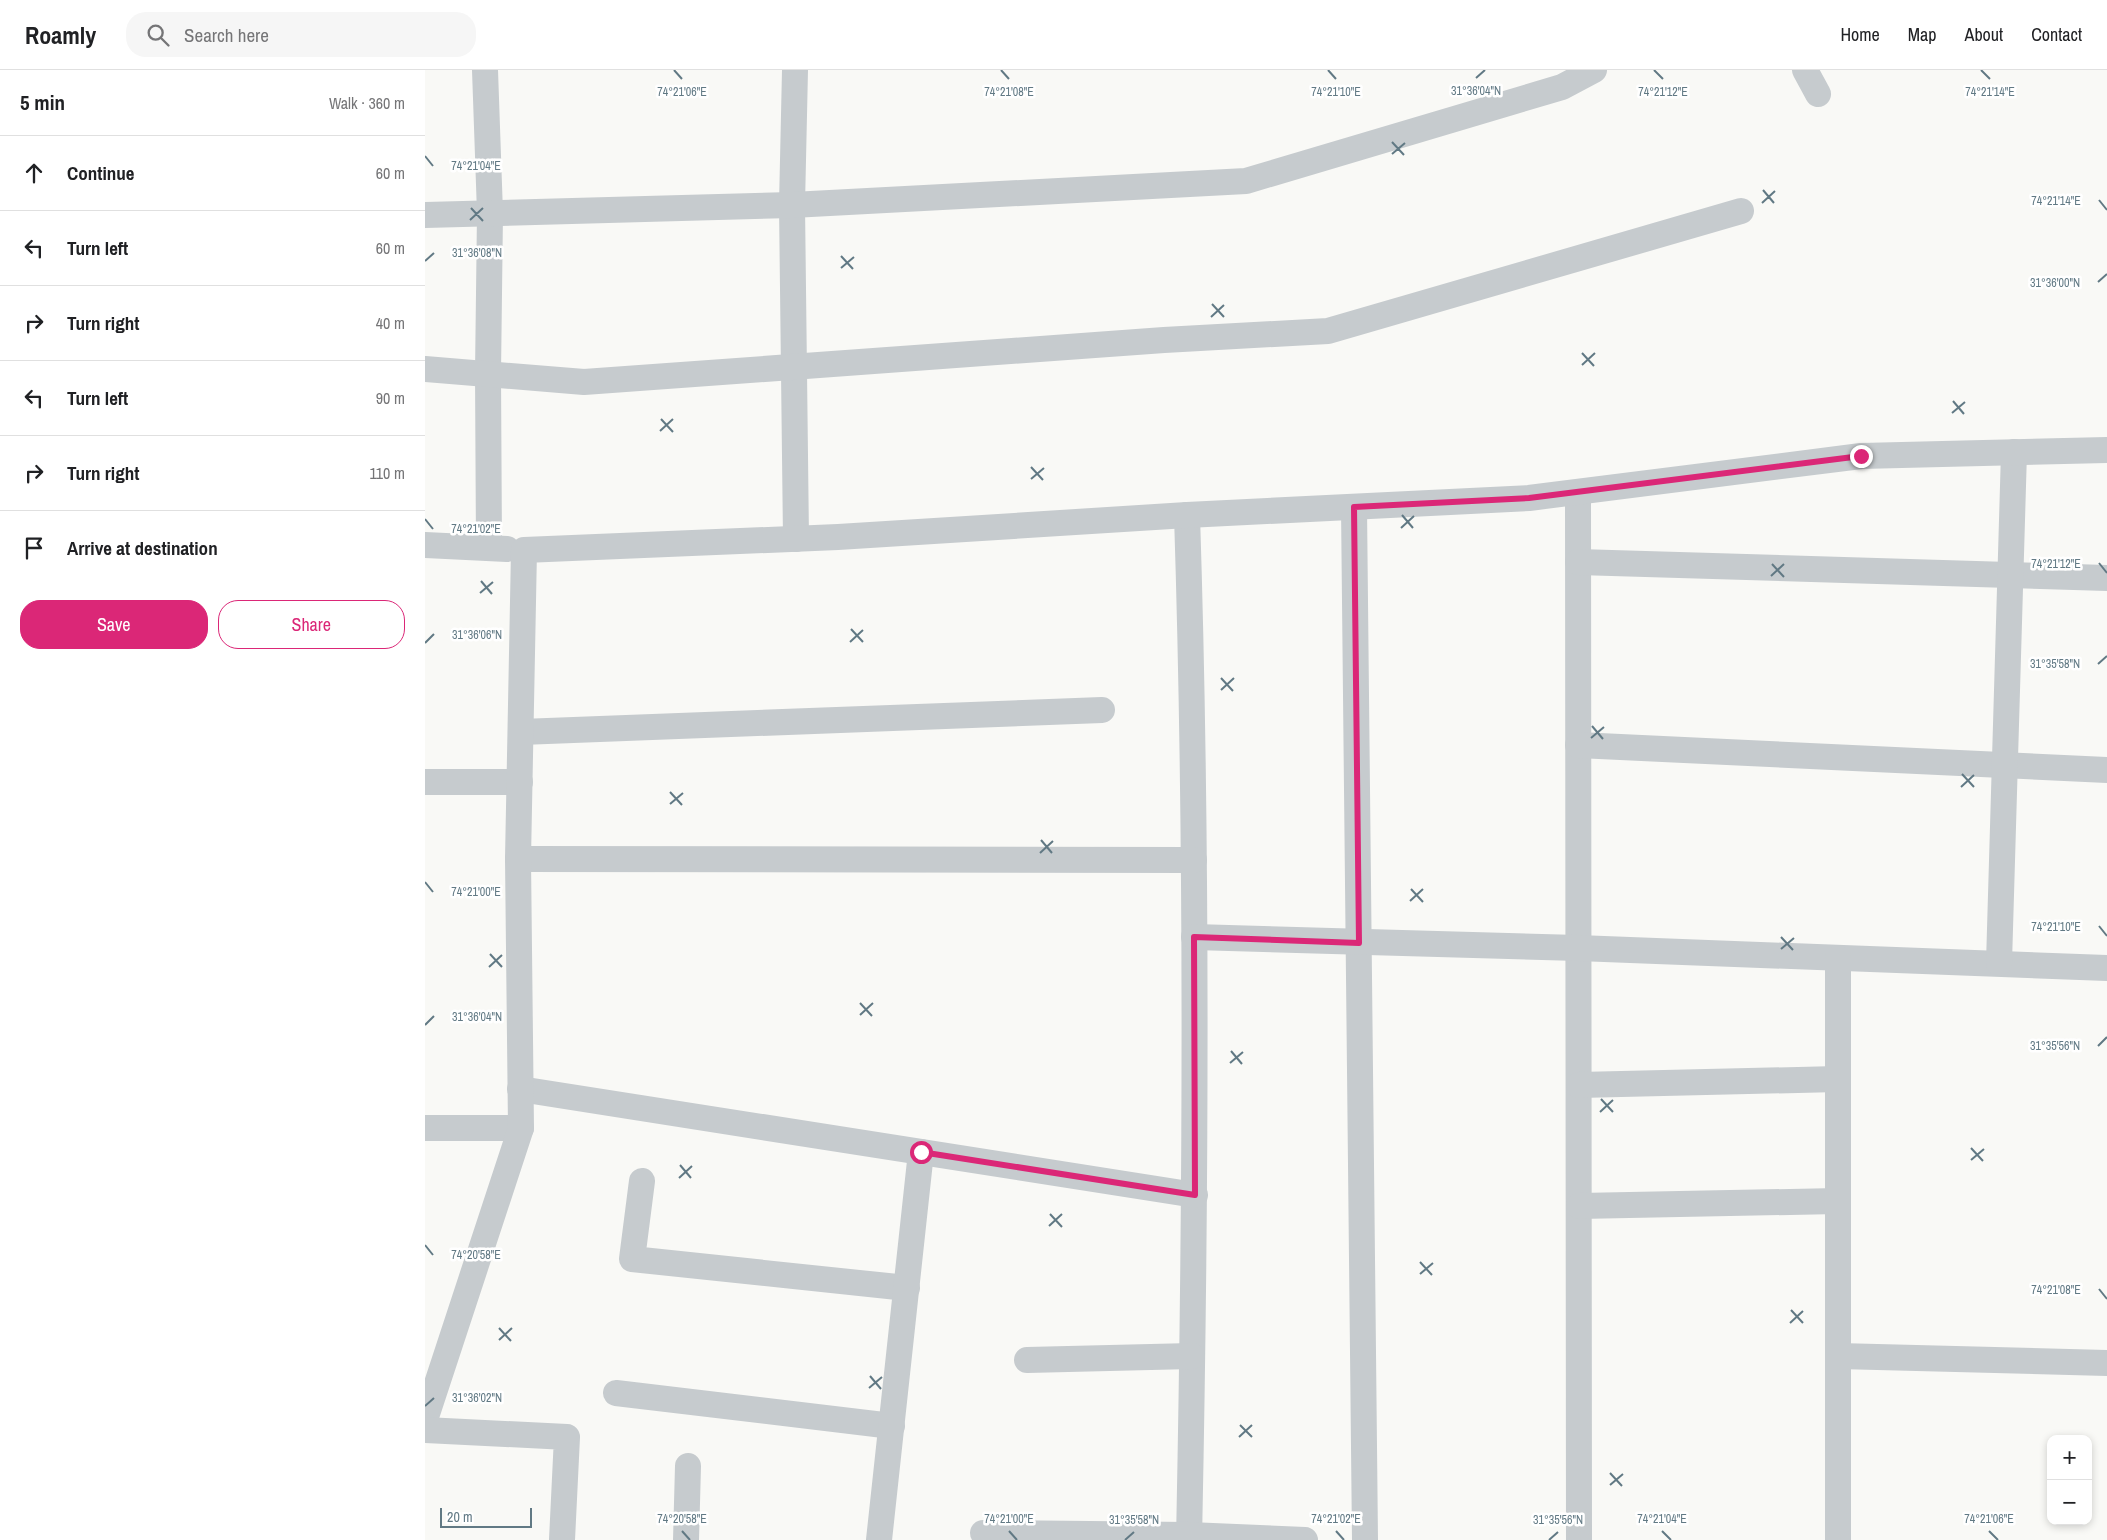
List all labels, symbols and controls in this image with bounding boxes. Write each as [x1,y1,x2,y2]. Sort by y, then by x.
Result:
search box [126,12,476,57]
text: Roamly [25,19,96,51]
icon: search [144,21,172,49]
text: Search here [184,22,269,48]
text: Home [1840,22,1880,47]
text: Map [1908,22,1937,47]
text: About [1965,22,2003,47]
text: Contact [2031,22,2082,47]
text: 31°36'04"N [1451,83,1501,99]
text: 74°21'06"E [657,84,707,100]
text: 74°21'08"E [984,84,1034,100]
text: 74°21'10"E [1311,84,1361,100]
text: 74°21'12"E [1638,84,1688,100]
text: 74°21'14"E [1965,84,2015,100]
text: 5 min [20,88,65,117]
text: Walk · 360 m [329,92,405,114]
text: 74°21'04"E [451,158,501,174]
icon: ahead [20,159,48,187]
text: Continue [67,160,135,186]
text: 60 m [376,162,405,184]
text: 74°21'14"E [2031,193,2081,209]
icon: left [20,234,48,262]
text: Turn left [67,235,128,261]
text: 60 m [376,237,405,259]
text: 31°36'08"N [452,245,502,261]
text: 31°36'00"N [2030,275,2080,291]
icon: right [20,309,48,337]
text: Turn right [67,310,139,336]
text: 40 m [376,312,405,334]
icon: left [20,384,48,412]
text: Turn left [67,385,128,411]
text: 90 m [376,387,405,409]
route end [1850,445,1873,468]
icon: right [20,459,48,487]
text: Turn right [67,460,139,486]
text: 110 m [369,462,405,484]
text: 74°21'02"E [451,521,501,537]
icon: arrive [20,534,48,562]
text: Arrive at destination [67,535,218,561]
text: 74°21'12"E [2031,556,2081,572]
button: Save [20,600,208,649]
button: Share [218,600,405,649]
text: 31°36'06"N [452,627,502,643]
text: 31°35'58"N [2030,656,2080,672]
text: 74°21'00"E [451,884,501,900]
text: 74°21'10"E [2031,919,2081,935]
text: 31°36'04"N [452,1009,502,1025]
text: 31°35'56"N [2030,1038,2080,1054]
route start [910,1141,933,1164]
text: 74°20'58"E [451,1247,501,1263]
text: 74°21'08"E [2031,1282,2081,1298]
text: 31°36'02"N [452,1390,502,1406]
map controls [2047,1435,2092,1525]
button: + [2047,1435,2092,1480]
button: − [2047,1480,2092,1525]
scale bar [440,1505,533,1528]
text: 20 m [447,1508,473,1526]
text: 74°20'58"E [657,1511,707,1527]
text: 74°21'00"E [984,1511,1034,1527]
text: 74°21'02"E [1311,1511,1361,1527]
text: 74°21'04"E [1637,1511,1687,1527]
text: 74°21'06"E [1964,1511,2014,1527]
text: 31°35'58"N [1109,1512,1159,1528]
text: 31°35'56"N [1533,1512,1583,1528]

